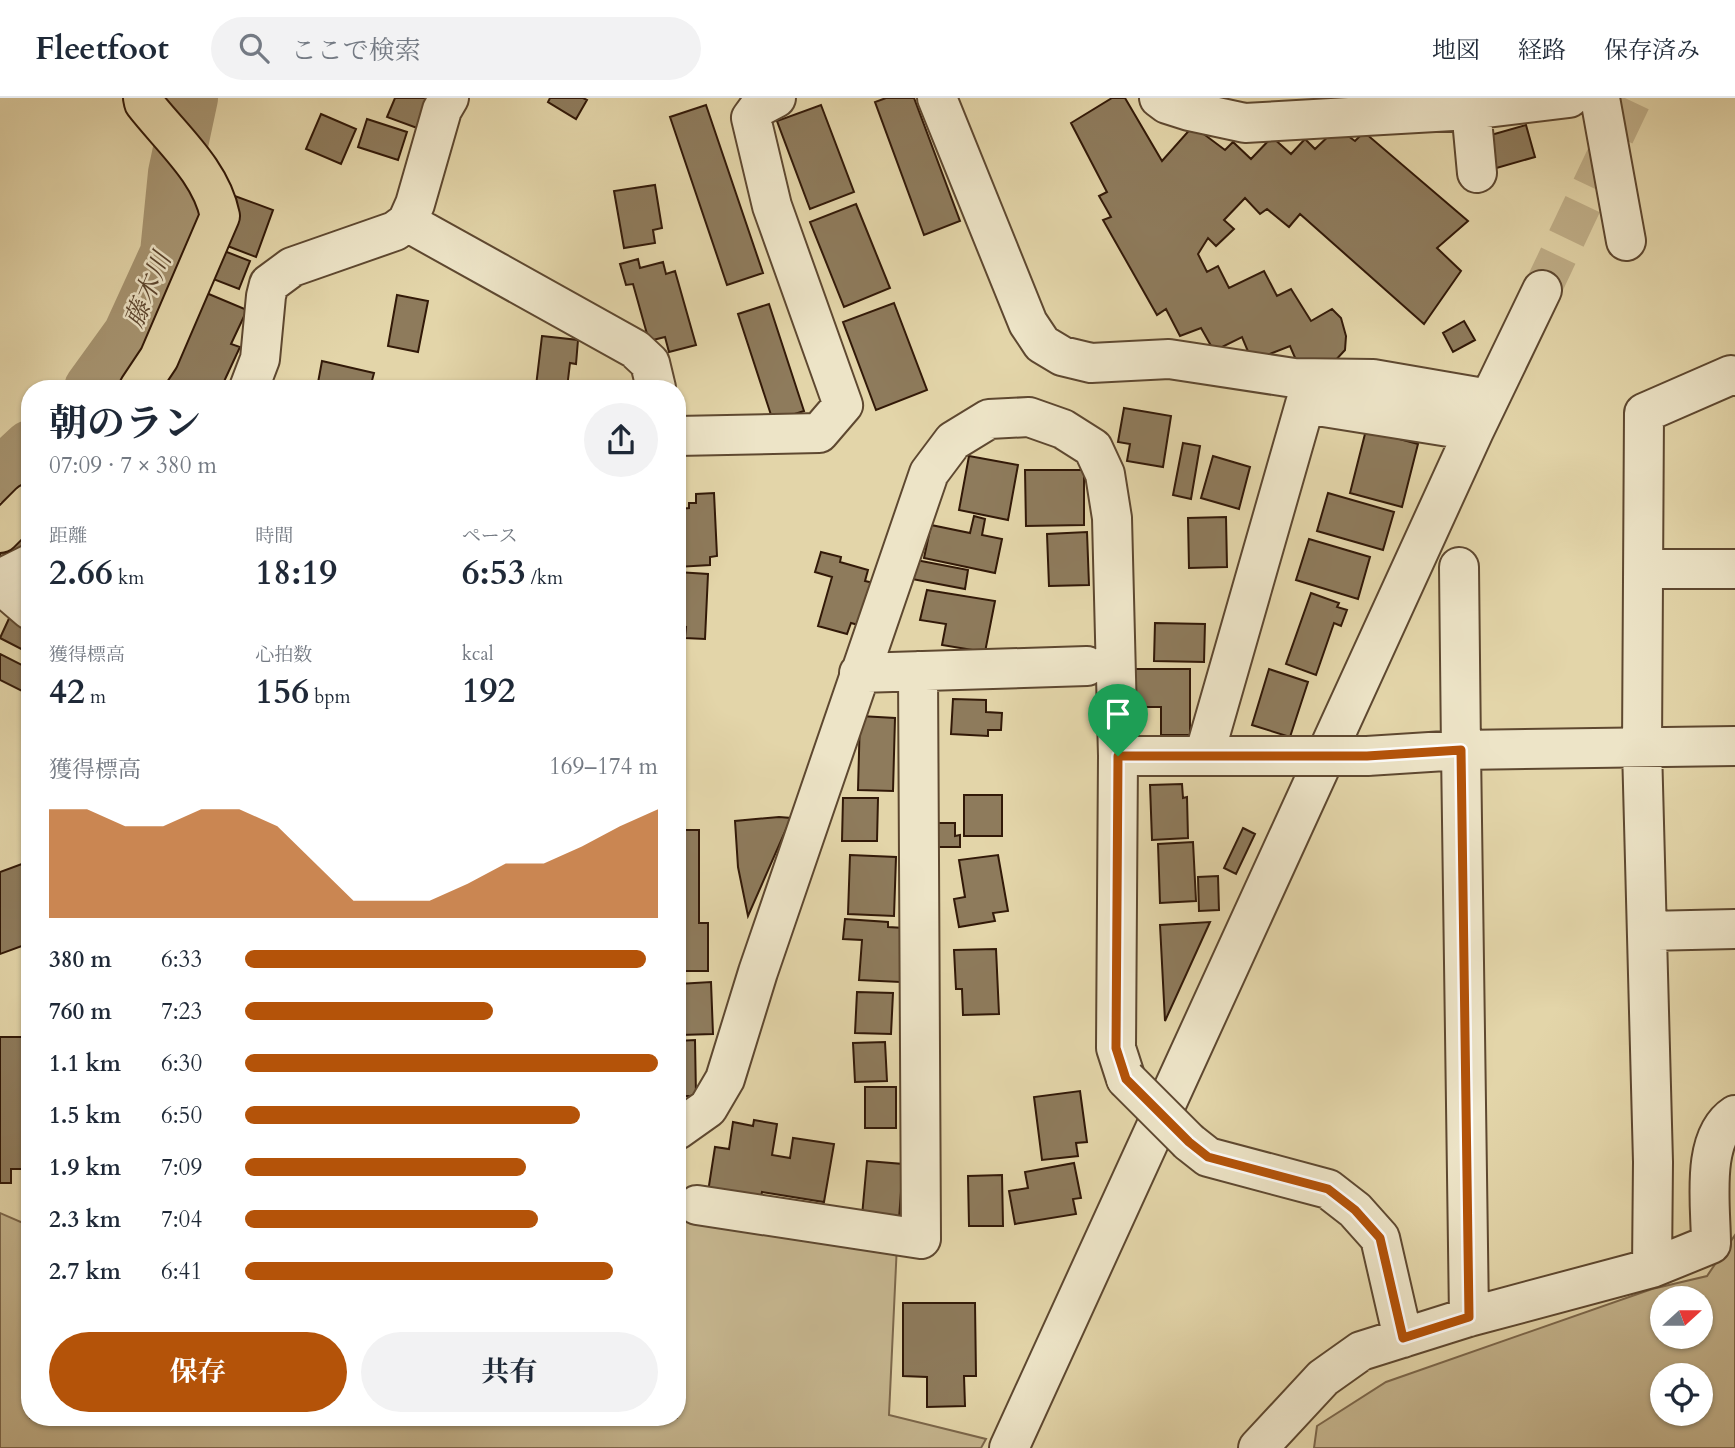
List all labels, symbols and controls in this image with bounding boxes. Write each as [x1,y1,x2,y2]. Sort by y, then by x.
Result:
search box [211,17,701,80]
text: Fleetfoot [35,26,169,71]
icon: search [235,29,273,67]
text: ここで検索 [291,33,421,68]
text: 地図 [1432,34,1480,67]
text: 経路 [1518,34,1566,67]
text: 保存済み [1604,34,1700,67]
water label: 藤木川 [117,245,181,333]
text: 朝のラン [49,398,201,450]
button: share [584,403,658,477]
text: 07:09 · 7 × 380 m [49,450,217,481]
text: 距離 [49,523,87,549]
text: 時間 [255,523,293,549]
text: ペース [462,523,518,549]
text: 2.66 [49,549,113,597]
text: 18:19 [255,549,337,597]
text: 6:53 [462,549,526,597]
text: km [113,565,144,591]
text: /km [526,565,563,591]
text: kcal [462,641,494,667]
text: 獲得標高 [49,642,125,668]
text: 心拍数 [255,642,312,668]
text: 192 [462,667,515,715]
text: 42 [49,668,85,716]
text: 156 [255,668,309,716]
text: m [85,684,106,710]
text: bpm [309,684,351,710]
pin [1088,684,1148,756]
icon: arrive [1099,695,1137,733]
text: 169–174 m [549,751,658,782]
text: 獲得標高 [49,754,141,785]
text: 380 m [49,944,112,975]
text: 6:33 [161,944,202,975]
text: 760 m [49,996,112,1027]
text: 7:23 [161,996,202,1027]
text: 1.1 km [49,1048,121,1079]
text: 6:30 [161,1048,202,1079]
text: 1.5 km [49,1100,121,1131]
text: 6:50 [161,1100,202,1131]
text: 1.9 km [49,1152,121,1183]
text: 7:09 [161,1152,202,1183]
text: 2.3 km [49,1204,121,1235]
text: 7:04 [161,1204,202,1235]
text: 2.7 km [49,1256,121,1287]
text: 6:41 [161,1256,202,1287]
north arrow [1650,1286,1713,1349]
map controls [1650,1286,1713,1426]
button: 保存 [49,1332,347,1412]
button: 共有 [361,1332,658,1412]
button: locate [1650,1363,1713,1426]

